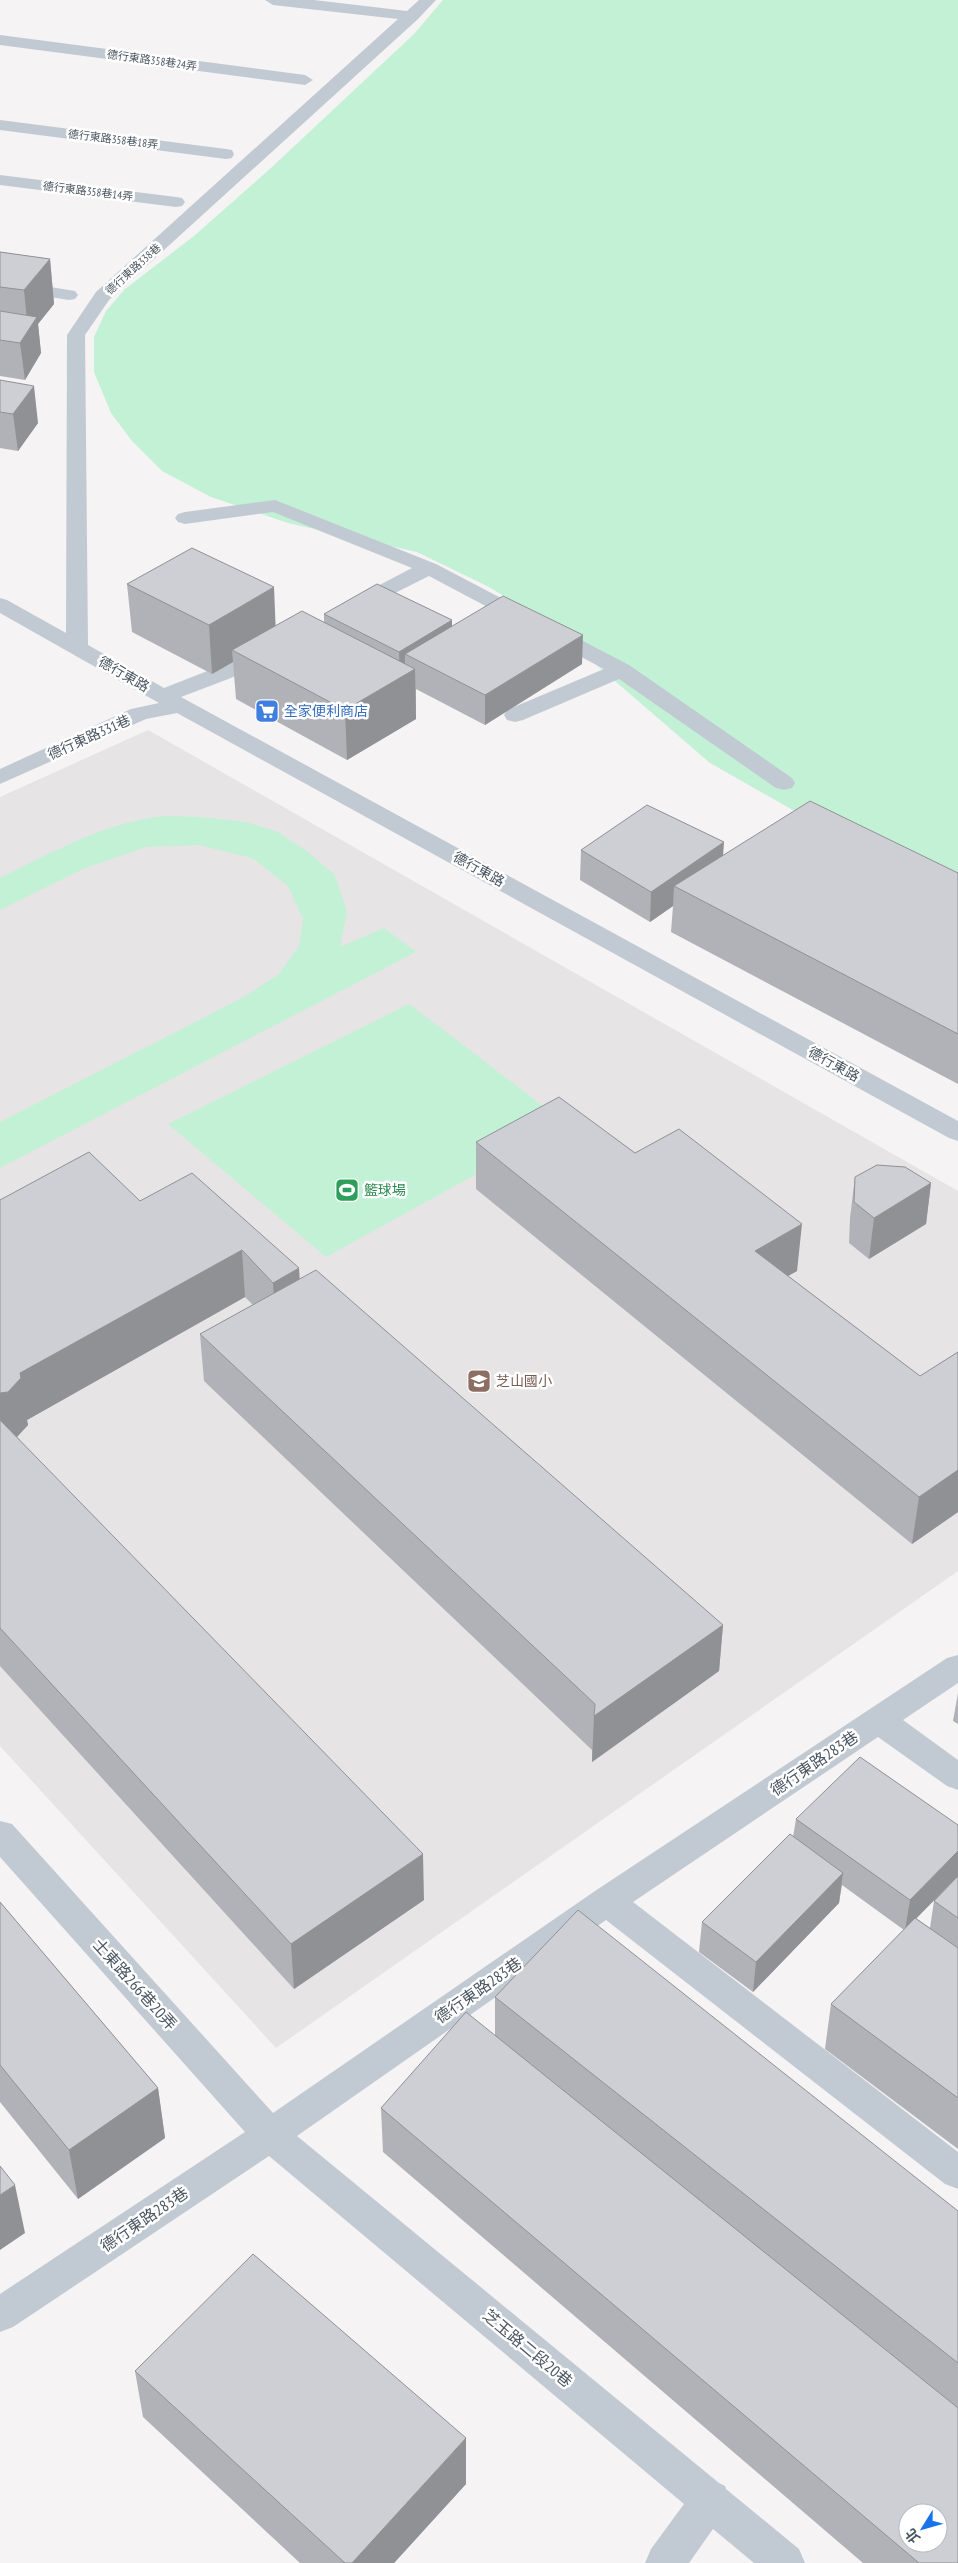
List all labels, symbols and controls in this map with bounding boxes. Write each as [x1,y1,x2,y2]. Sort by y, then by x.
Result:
street label: 德行東路358巷24弄 [106,47,198,73]
street label: 德行東路358巷18弄 [67,127,159,151]
street label: 德行東路358巷14弄 [42,179,134,203]
street label: 德行東路338巷 [102,240,164,298]
street label: 德行東路 [95,652,153,696]
supermarket icon: 全家便利商店 [254,698,280,724]
place label: 全家便利商店 [284,702,368,720]
street label: 德行東路331巷 [45,711,133,763]
street label: 德行東路 [450,848,508,890]
street label: 德行東路 [805,1043,863,1085]
sports icon: 籃球場 [334,1177,360,1203]
place label: 籃球場 [364,1181,406,1199]
school or university icon: 芝山國小 [466,1368,492,1394]
place label: 芝山國小 [496,1372,552,1390]
street label: 德行東路283巷 [766,1726,862,1800]
street label: 士東路266巷20弄 [89,1934,181,2034]
street label: 德行東路283巷 [431,1953,525,2027]
street label: 德行東路283巷 [96,2182,192,2256]
street label: 芝玉路二段20巷 [479,2305,577,2391]
north arrow [898,2503,948,2553]
text: 北 [901,2525,924,2547]

